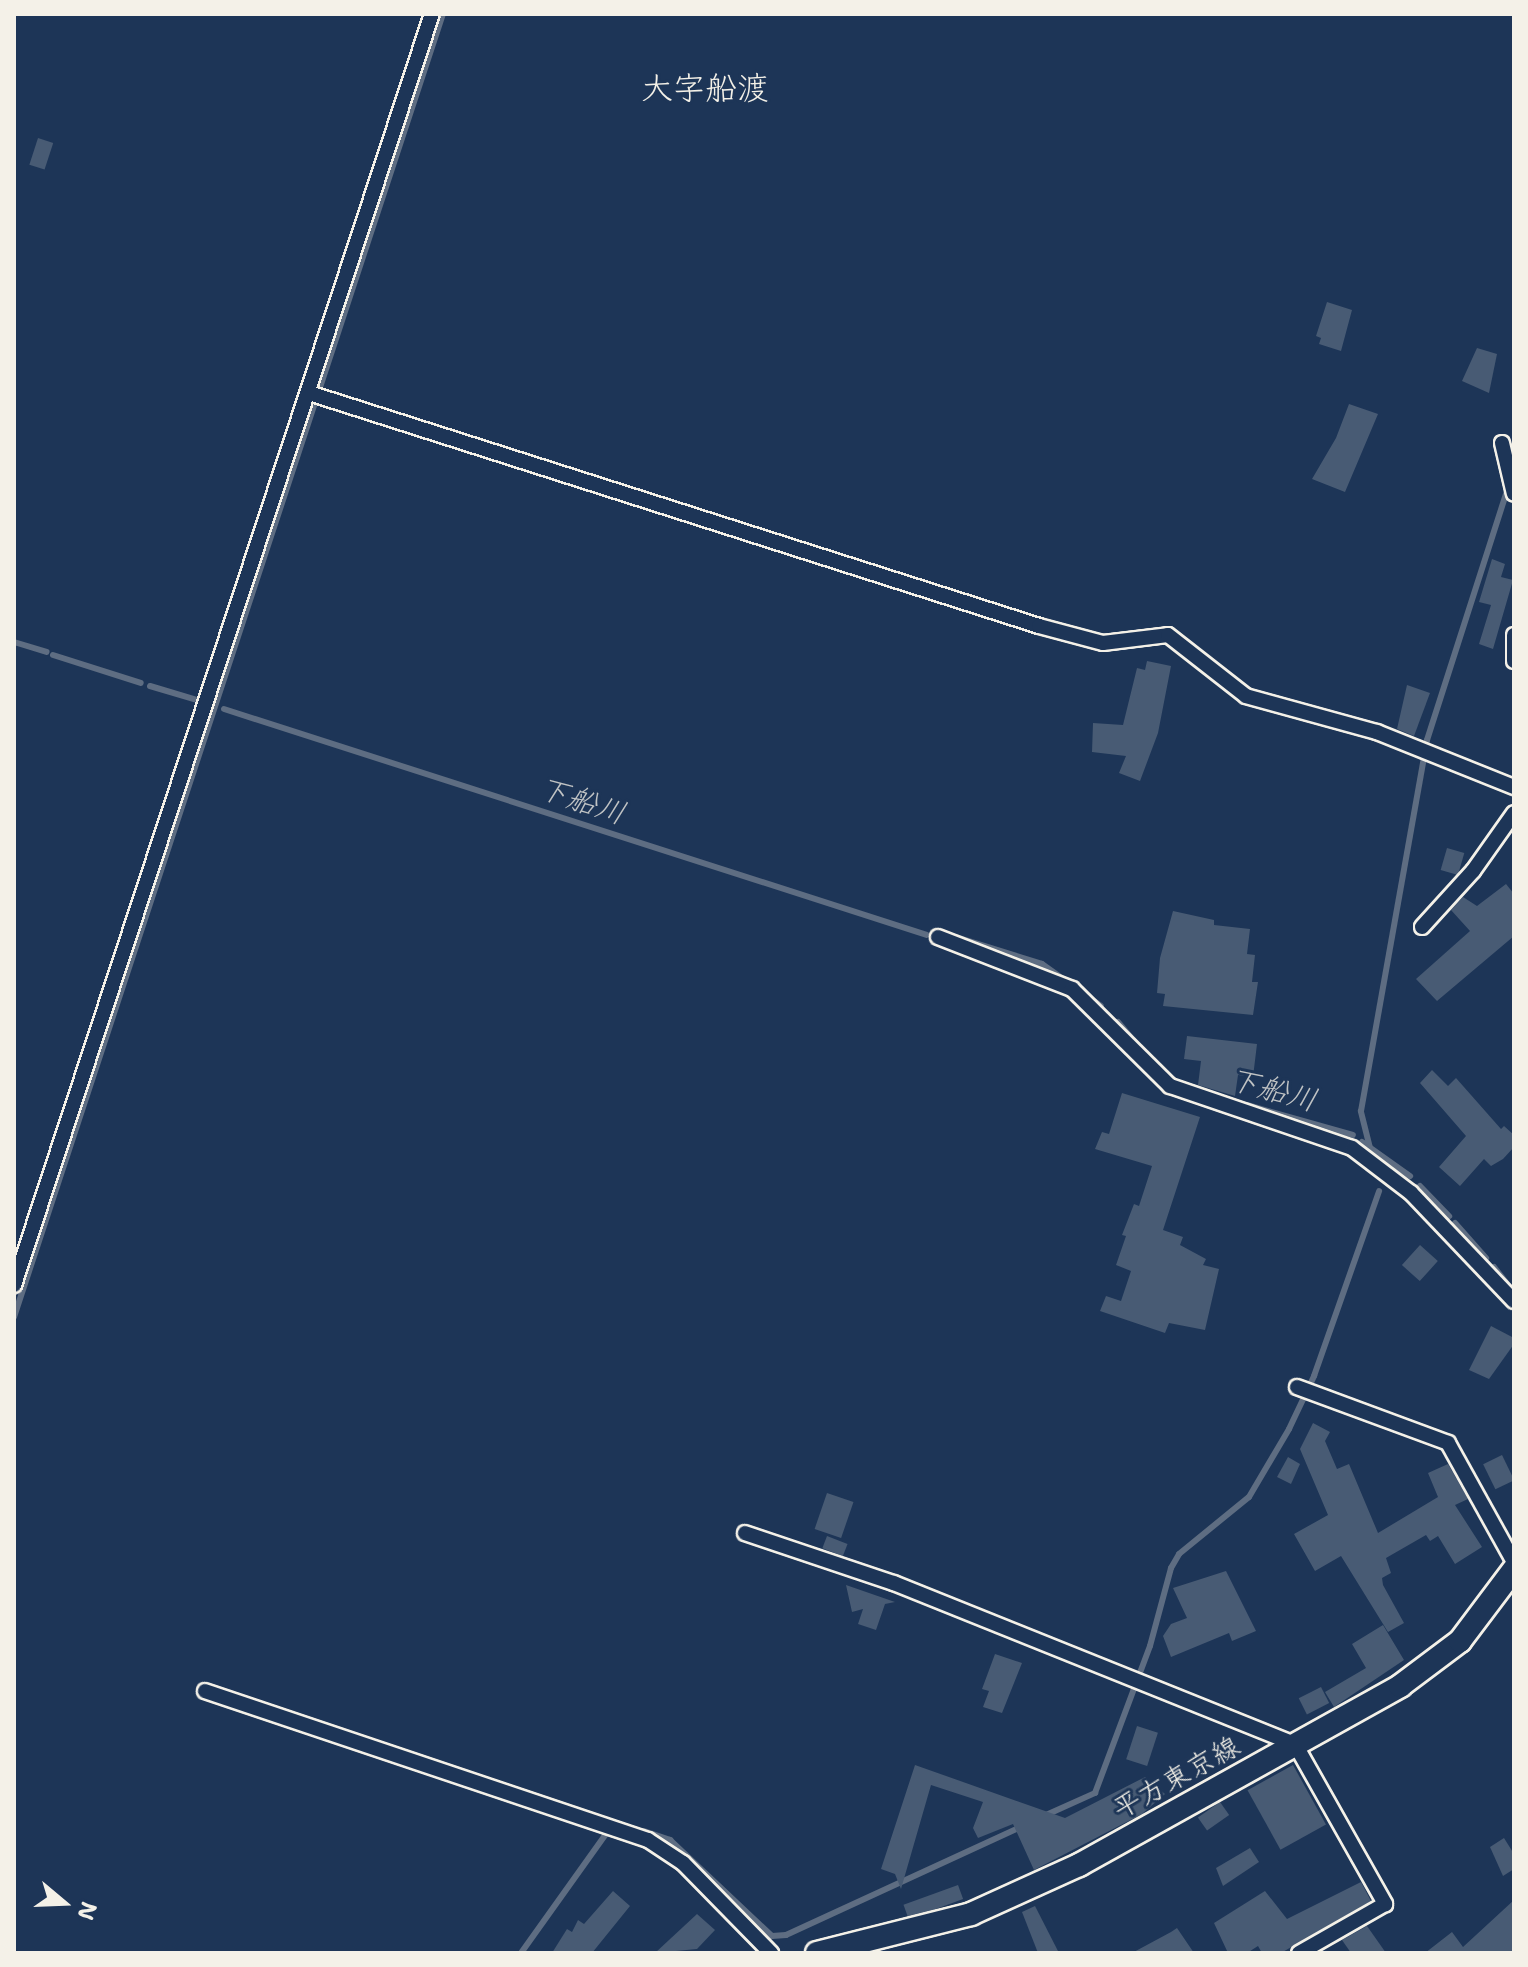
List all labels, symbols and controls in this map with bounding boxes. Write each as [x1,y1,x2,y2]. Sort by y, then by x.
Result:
district label: 大字船渡 [641,69,769,107]
water label: 下船川 [534,770,630,832]
water label: 下船川 [1225,1061,1321,1119]
street label: 平方東京線 [1107,1728,1245,1826]
north arrow [24,1863,104,1943]
text: N [71,1898,104,1924]

